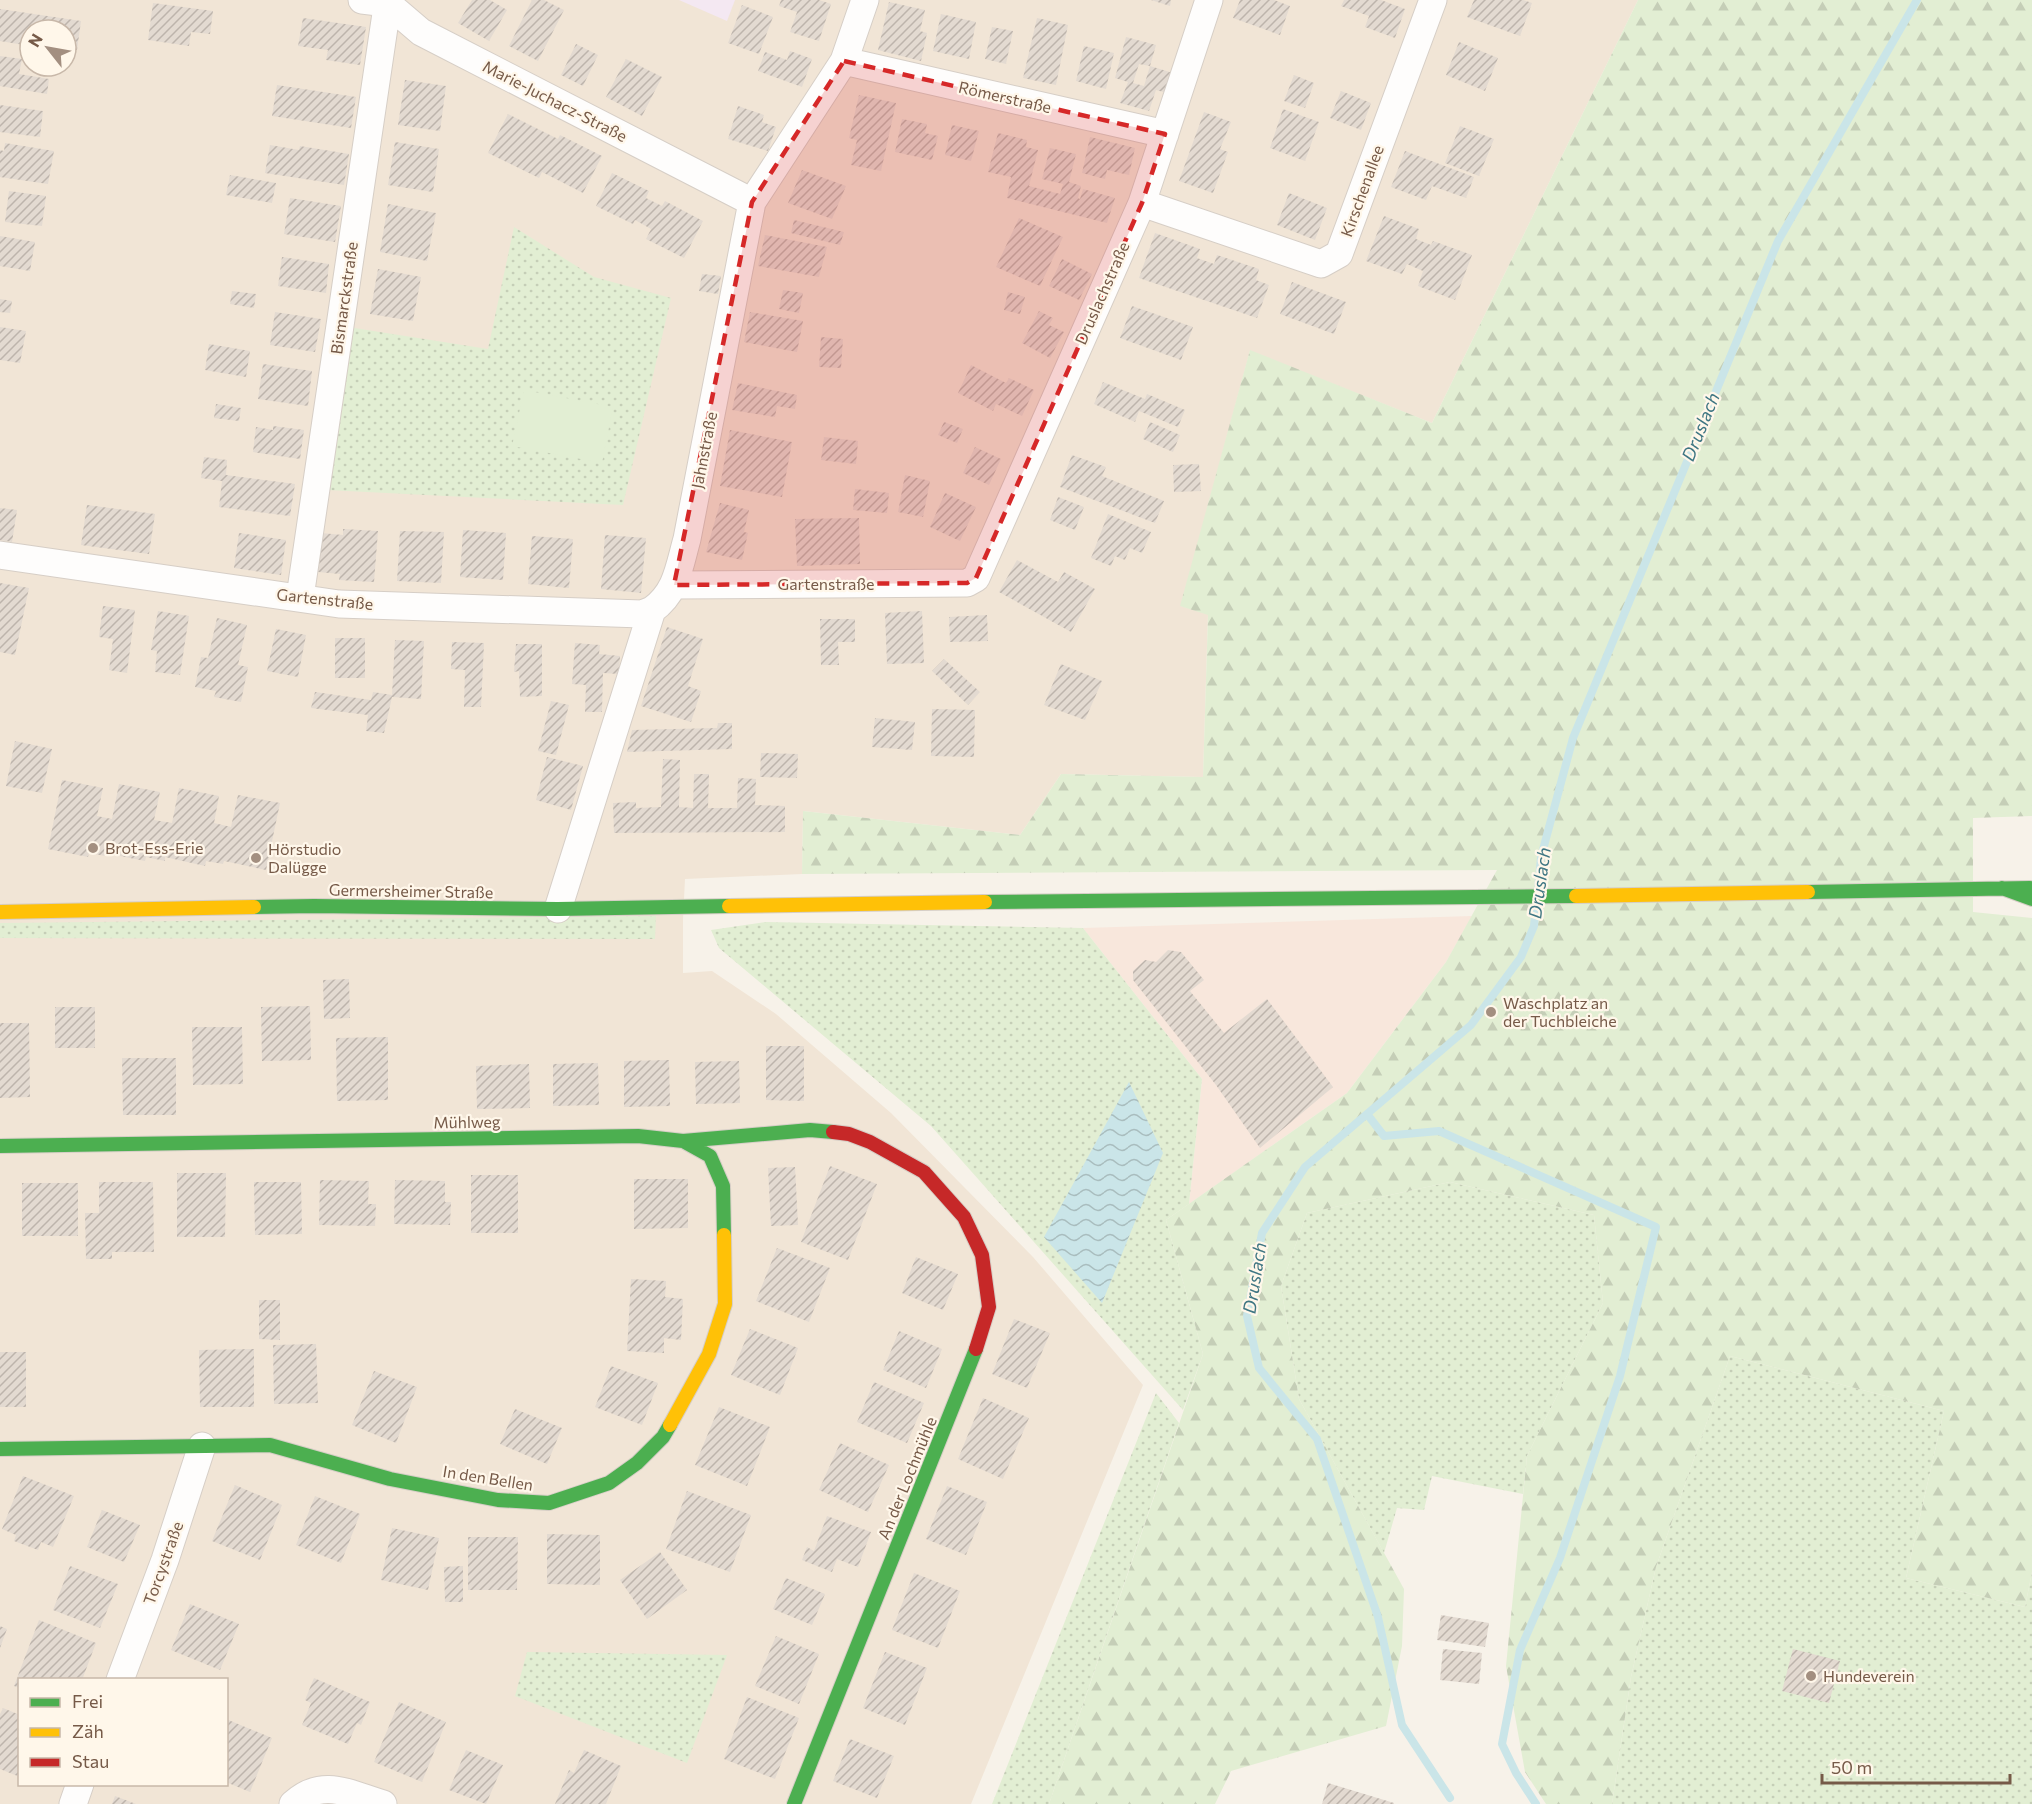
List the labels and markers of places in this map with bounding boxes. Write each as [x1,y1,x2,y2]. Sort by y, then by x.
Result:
place label: Brot-Ess-Erie [105,838,203,857]
place label: Hörstudio Dalügge [268,839,341,876]
marker: Brot-Ess-Erie [86,841,100,855]
marker: Hörstudio Dalügge [249,851,263,865]
place label: Waschplatz an der Tuchbleiche [1503,993,1617,1030]
marker: Waschplatz an der Tuchbleiche [1484,1005,1498,1019]
place label: Hundeverein [1823,1666,1915,1685]
marker: Hundeverein [1804,1669,1818,1683]

